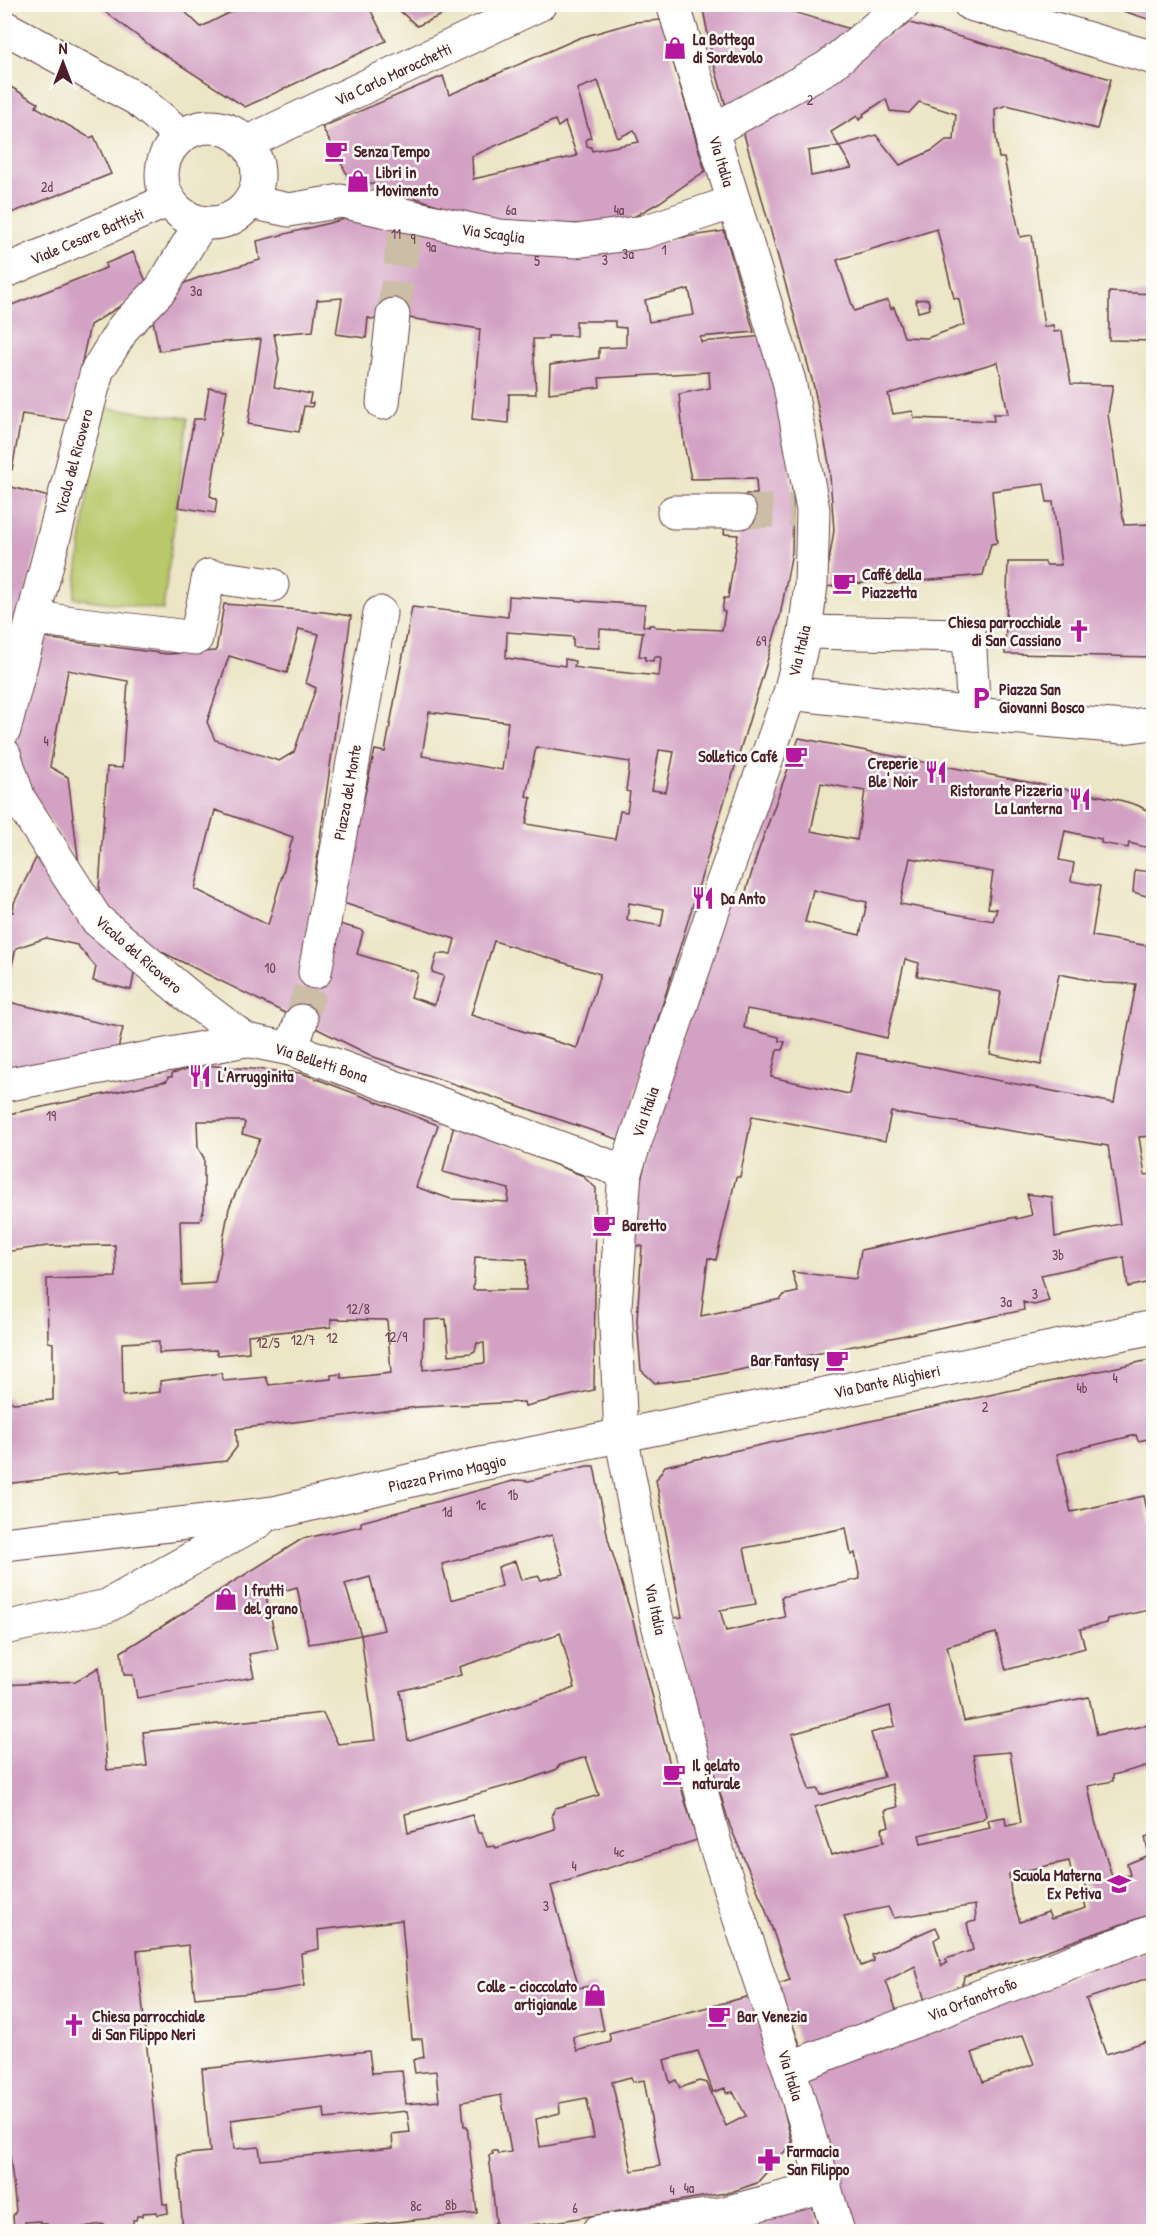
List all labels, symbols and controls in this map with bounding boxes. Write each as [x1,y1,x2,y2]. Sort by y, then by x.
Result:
place label: La Bottega di Sordevolo [693,28,763,68]
north arrow [33,33,93,93]
shop icon: La Bottega di Sordevolo [662,35,688,61]
text: N [59,37,68,59]
street label: Via Carlo Marocchetti [331,37,455,111]
house number: 2 [807,90,814,109]
street label: Via Italia [704,133,740,189]
cafe icon: Senza Tempo [323,138,349,164]
place label: Senza Tempo [354,140,430,163]
place label: Libri in Movimento [376,161,439,201]
shop icon: Libri in Movimento [345,168,371,194]
house number: 2d [41,177,54,196]
house number: 6a [505,200,517,219]
house number: 4a [614,200,625,219]
street label: Viale Cesare Battisti [27,202,147,270]
street label: Via Scaglia [460,218,526,248]
house number: 11 [391,224,401,243]
house number: 9 [410,229,416,248]
house number: 9a [426,237,437,256]
house number: 1 [661,240,667,259]
house number: 3a [622,244,634,263]
house number: 3 [602,250,608,269]
house number: 5 [534,251,540,270]
house number: 3a [190,281,202,300]
street label: Vicolo del Ricovero [48,406,98,518]
place label: Caffé della Piazzetta [862,563,922,603]
cafe icon: Caffé della Piazzetta [831,570,857,596]
place label: Chiesa parrocchiale di San Cassiano [948,611,1062,651]
church icon: Chiesa parrocchiale di San Cassiano [1066,618,1092,644]
street label: Via Italia [782,623,816,679]
house number: 69 [756,631,766,650]
place label: Piazza San Giovanni Bosco [999,678,1085,718]
parking icon: Piazza San Giovanni Bosco [968,685,994,711]
house number: 4 [43,731,49,750]
street label: Piazza del Monte [328,742,366,842]
cafe icon: Solletico Café [783,743,809,769]
place label: Solletico Café [698,745,779,767]
place label: Creperie Ble' Noir [867,752,919,792]
restaurant icon: Creperie Ble' Noir [923,759,949,785]
place label: Ristorante Pizzeria La Lanterna [950,779,1063,819]
restaurant icon: Ristorante Pizzeria La Lanterna [1067,786,1093,812]
restaurant icon: Da Anto [690,885,716,911]
place label: Da Anto [721,887,766,909]
street label: Vicolo del Ricovero [91,910,188,998]
house number: 10 [264,958,276,977]
street label: Via Belletti Bona [272,1037,370,1087]
restaurant icon: L'Arrugginita [187,1063,213,1089]
place label: L'Arrugginita [218,1065,294,1088]
street label: Via Italia [626,1084,664,1140]
house number: 19 [46,1106,56,1125]
cafe icon: Baretto [591,1212,617,1238]
place label: Baretto [622,1214,667,1236]
house number: 3b [1052,1245,1064,1264]
house number: 3 [1032,1284,1038,1303]
house number: 3a [1000,1292,1012,1311]
house number: 12/8 [346,1299,370,1318]
house number: 12/9 [385,1327,407,1346]
house number: 12 [326,1328,338,1347]
house number: 12/7 [291,1330,315,1349]
house number: 12/5 [256,1333,280,1352]
cafe icon: Bar Fantasy [824,1347,850,1373]
place label: Bar Fantasy [751,1349,819,1372]
street label: Via Dante Alighieri [832,1359,942,1403]
house number: 4 [1112,1368,1118,1387]
house number: 4b [1076,1378,1088,1397]
house number: 2 [982,1397,989,1416]
street label: Piazza Primo Maggio [386,1449,508,1497]
house number: 1b [508,1485,519,1504]
house number: 1c [476,1495,487,1514]
house number: 1d [442,1502,453,1521]
place label: I frutti del grano [244,1579,298,1620]
street label: Via Italia [640,1581,672,1637]
shop icon: I frutti del grano [213,1586,239,1612]
place label: Il gelato naturale [692,1754,741,1794]
cafe icon: Il gelato naturale [661,1761,687,1787]
house number: 4c [614,1842,625,1861]
house number: 4 [571,1856,577,1875]
place label: Scuola Materna Ex Petiva [1013,1864,1102,1904]
school or university icon: Scuola Materna Ex Petiva [1106,1871,1132,1897]
house number: 3 [543,1896,549,1915]
street label: Via Orfanotrofio [924,1972,1020,2026]
place label: Colle - cioccolato artigianale [477,1975,578,2016]
shop icon: Colle - cioccolato artigianale [582,1982,608,2008]
cafe icon: Bar Venezia [706,2003,732,2029]
place label: Chiesa parrocchiale di San Filippo Neri [92,2005,206,2046]
place label: Bar Venezia [737,2005,808,2027]
church icon: Chiesa parrocchiale di San Filippo Neri [61,2012,87,2038]
street label: Via Italia [773,2047,809,2103]
place label: Farmacia San Filippo [786,2140,850,2181]
pharmacy icon: Farmacia San Filippo [756,2147,782,2173]
house number: 4a [684,2178,695,2197]
house number: 4 [669,2180,675,2199]
house number: 8b [445,2195,457,2214]
house number: 8c [410,2196,422,2215]
house number: 6 [572,2198,578,2217]

